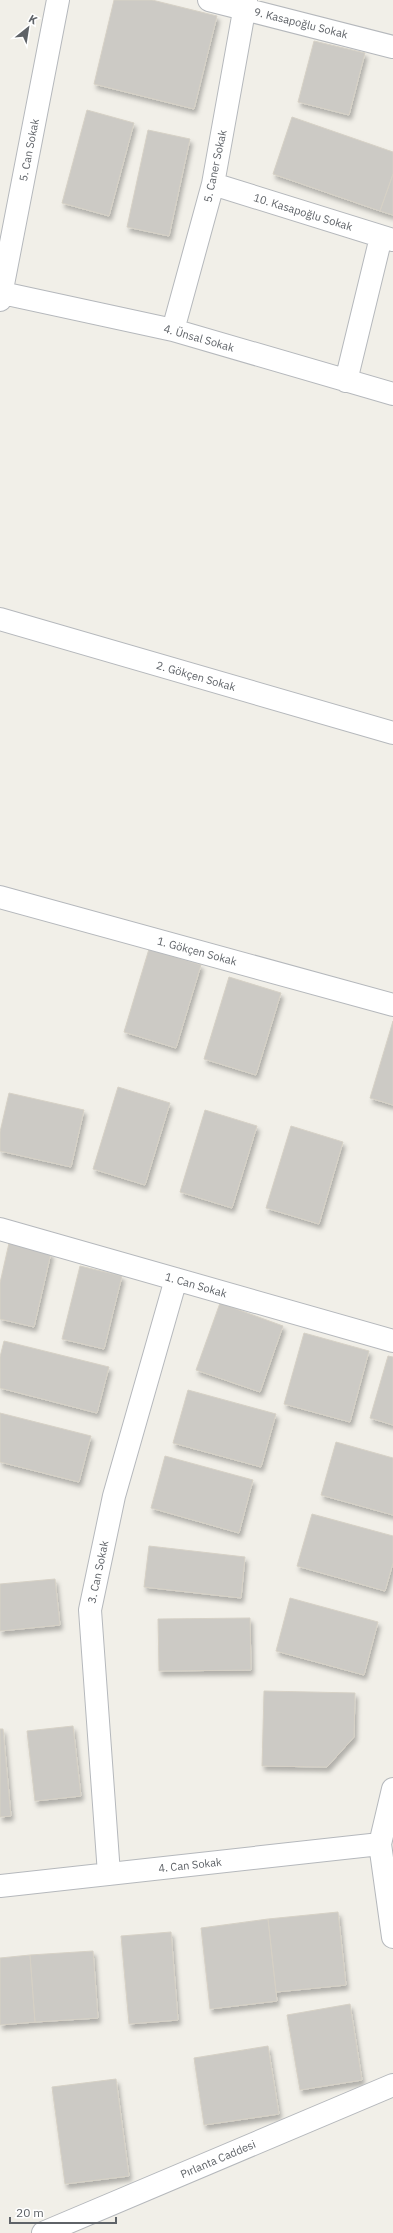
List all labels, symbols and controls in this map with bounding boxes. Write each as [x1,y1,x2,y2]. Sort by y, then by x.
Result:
street label: 9. Kasapoğlu Sokak [253,5,350,41]
north arrow [8,8,48,48]
text: K [26,11,40,27]
street label: 5. Can Sokak [16,117,42,183]
street label: 5. Caner Sokak [200,128,230,204]
street label: 10. Kasapoğlu Sokak [252,190,354,234]
street label: 4. Ünsal Sokak [162,321,236,355]
street label: 2. Gökçen Sokak [155,658,237,694]
street label: 1. Gökçen Sokak [156,934,239,968]
street label: 1. Can Sokak [163,1269,229,1301]
street label: 3. Can Sokak [85,1539,112,1605]
street label: 4. Can Sokak [158,1855,223,1875]
street label: Pırlanta Caddesi [178,2137,258,2181]
scale bar [10,2199,116,2225]
text: 20 m [16,2205,44,2220]

